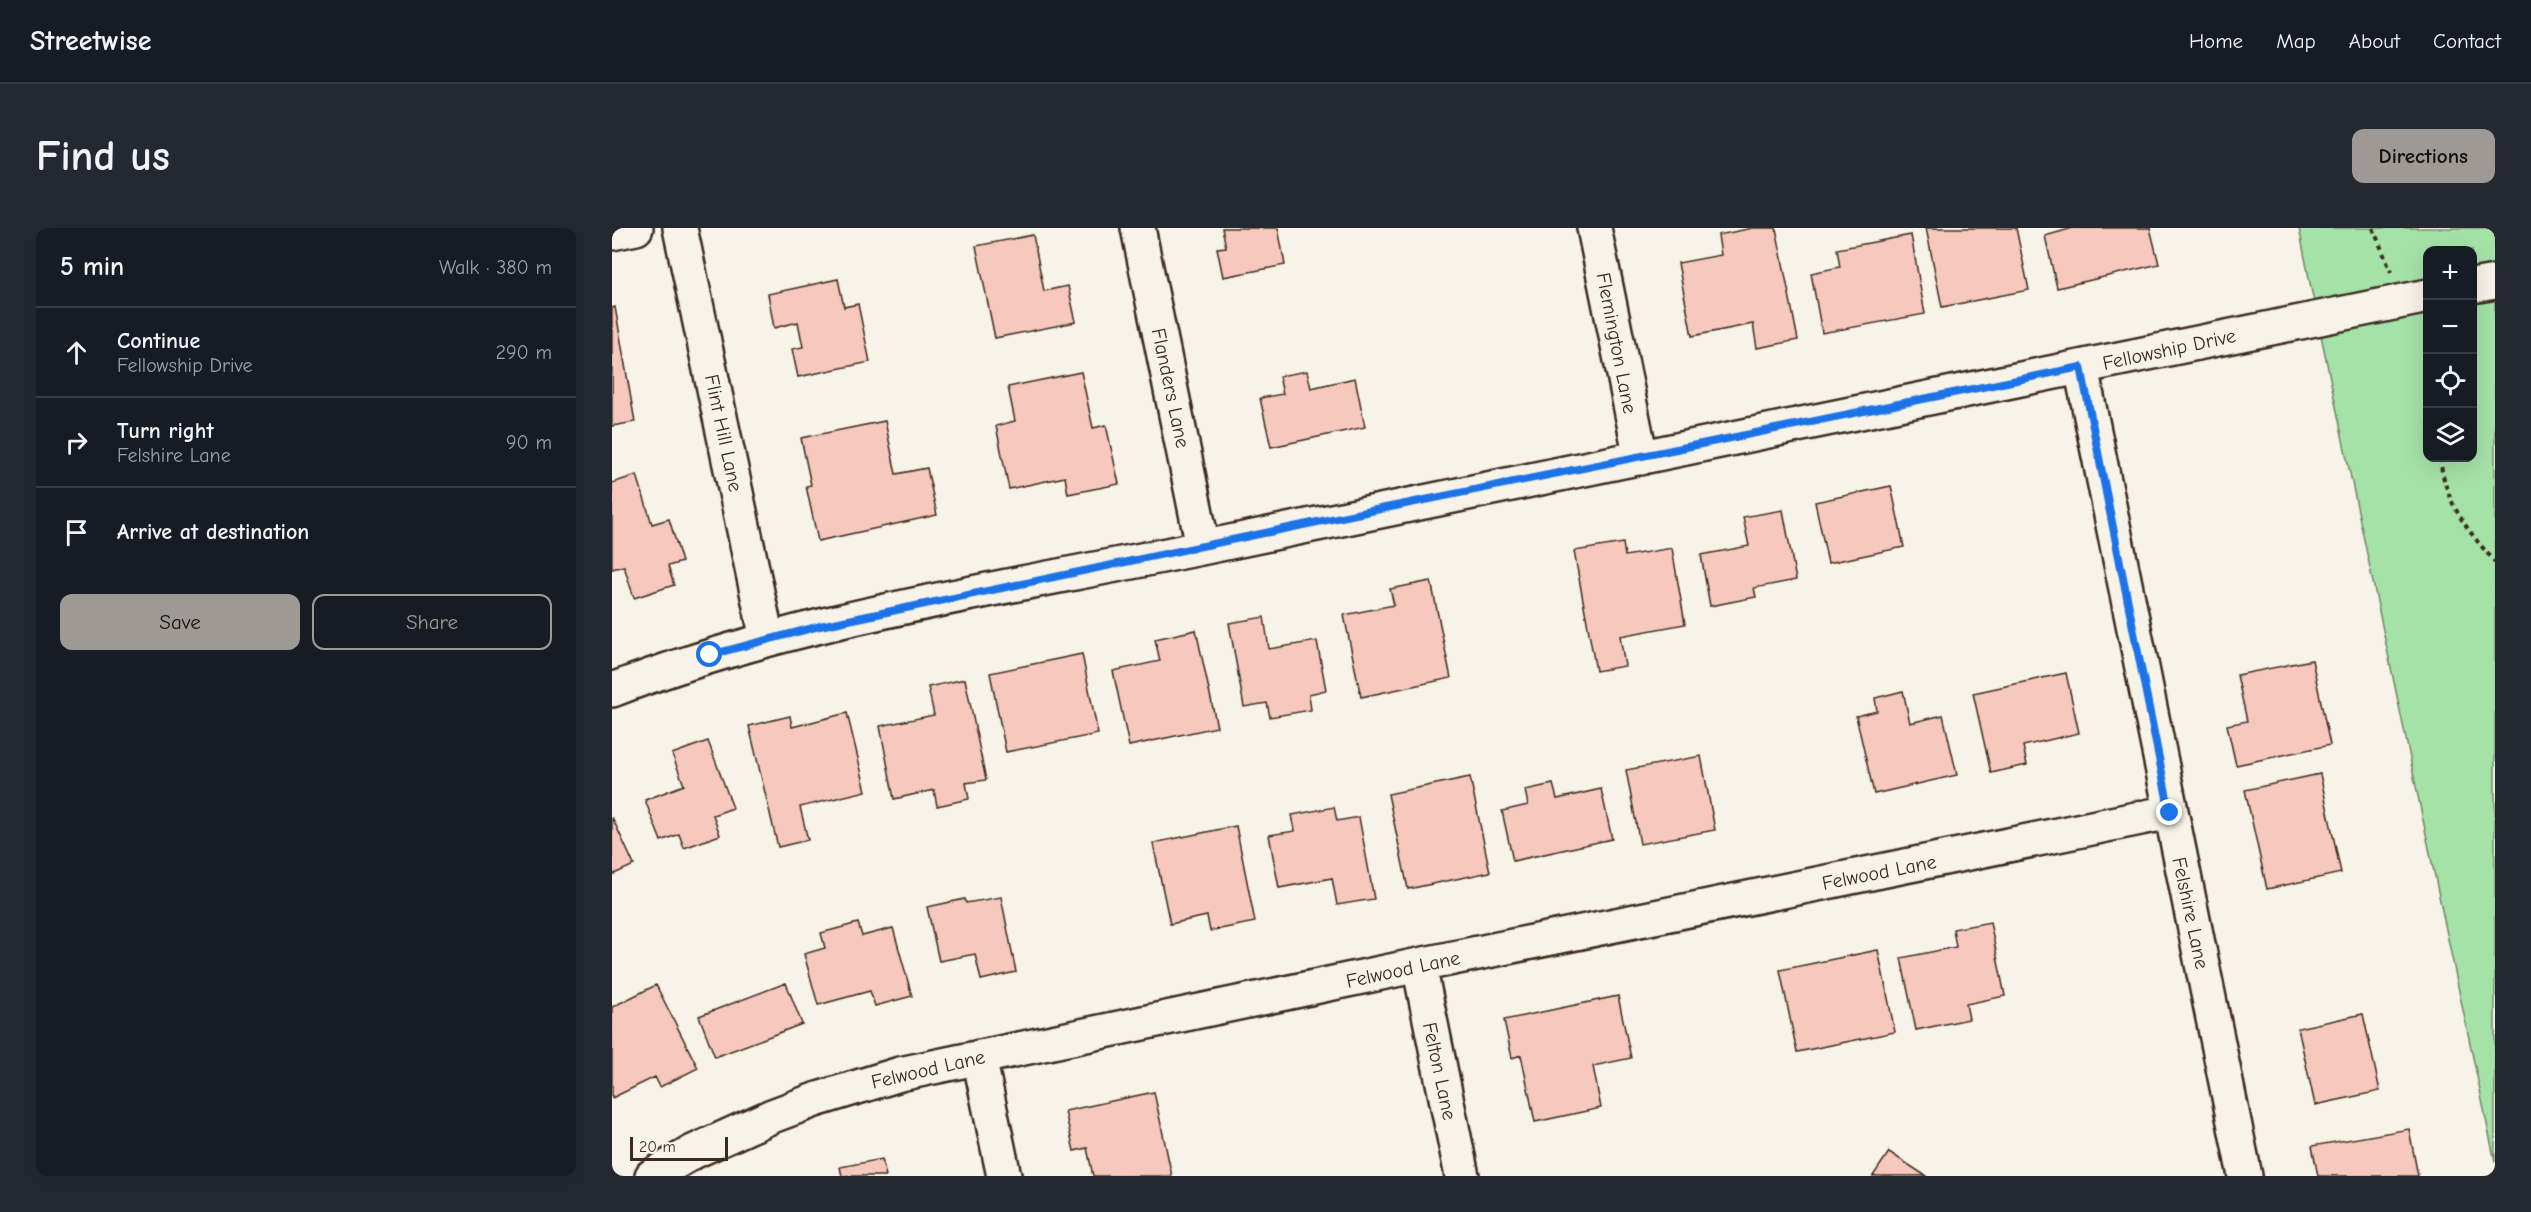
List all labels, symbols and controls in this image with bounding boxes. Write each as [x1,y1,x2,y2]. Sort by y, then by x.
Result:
text: Streetwise [30,25,151,57]
text: Home [2189,29,2243,53]
text: Map [2276,29,2316,53]
text: About [2349,29,2400,53]
text: Contact [2433,29,2501,53]
button: Directions [2352,129,2495,183]
text: Find us [36,132,170,181]
map controls [2423,246,2477,462]
button: + [2423,246,2477,300]
text: 5 min [60,252,124,282]
text: Walk · 380 m [439,256,552,279]
street label: Flemington Lane [1592,271,1641,416]
button: − [2423,300,2477,354]
street label: Fellowship Drive [2100,324,2238,375]
street label: Flanders Lane [1147,326,1194,450]
text: Continue [117,328,200,354]
icon: ahead [60,336,93,369]
text: 290 m [496,341,552,364]
text: Fellowship Drive [117,354,252,377]
button: locate [2423,354,2477,408]
street label: Flint Hill Lane [700,372,747,494]
button: layers [2423,408,2477,462]
text: Turn right [117,418,214,444]
icon: right [60,426,93,459]
text: 90 m [506,431,552,454]
text: Felshire Lane [117,444,231,467]
icon: arrive [60,516,93,549]
text: Arrive at destination [117,519,309,545]
button: Save [60,594,300,650]
button: Share [312,594,552,650]
route start [696,641,722,667]
route end [2156,799,2182,825]
street label: Felwood Lane [1820,850,1938,895]
street label: Felshire Lane [2167,855,2214,971]
street label: Felwood Lane [1344,946,1462,993]
street label: Felton Lane [1418,1020,1461,1122]
street label: Felwood Lane [869,1045,987,1094]
scale bar [630,1134,728,1162]
text: 20 m [639,1138,676,1156]

